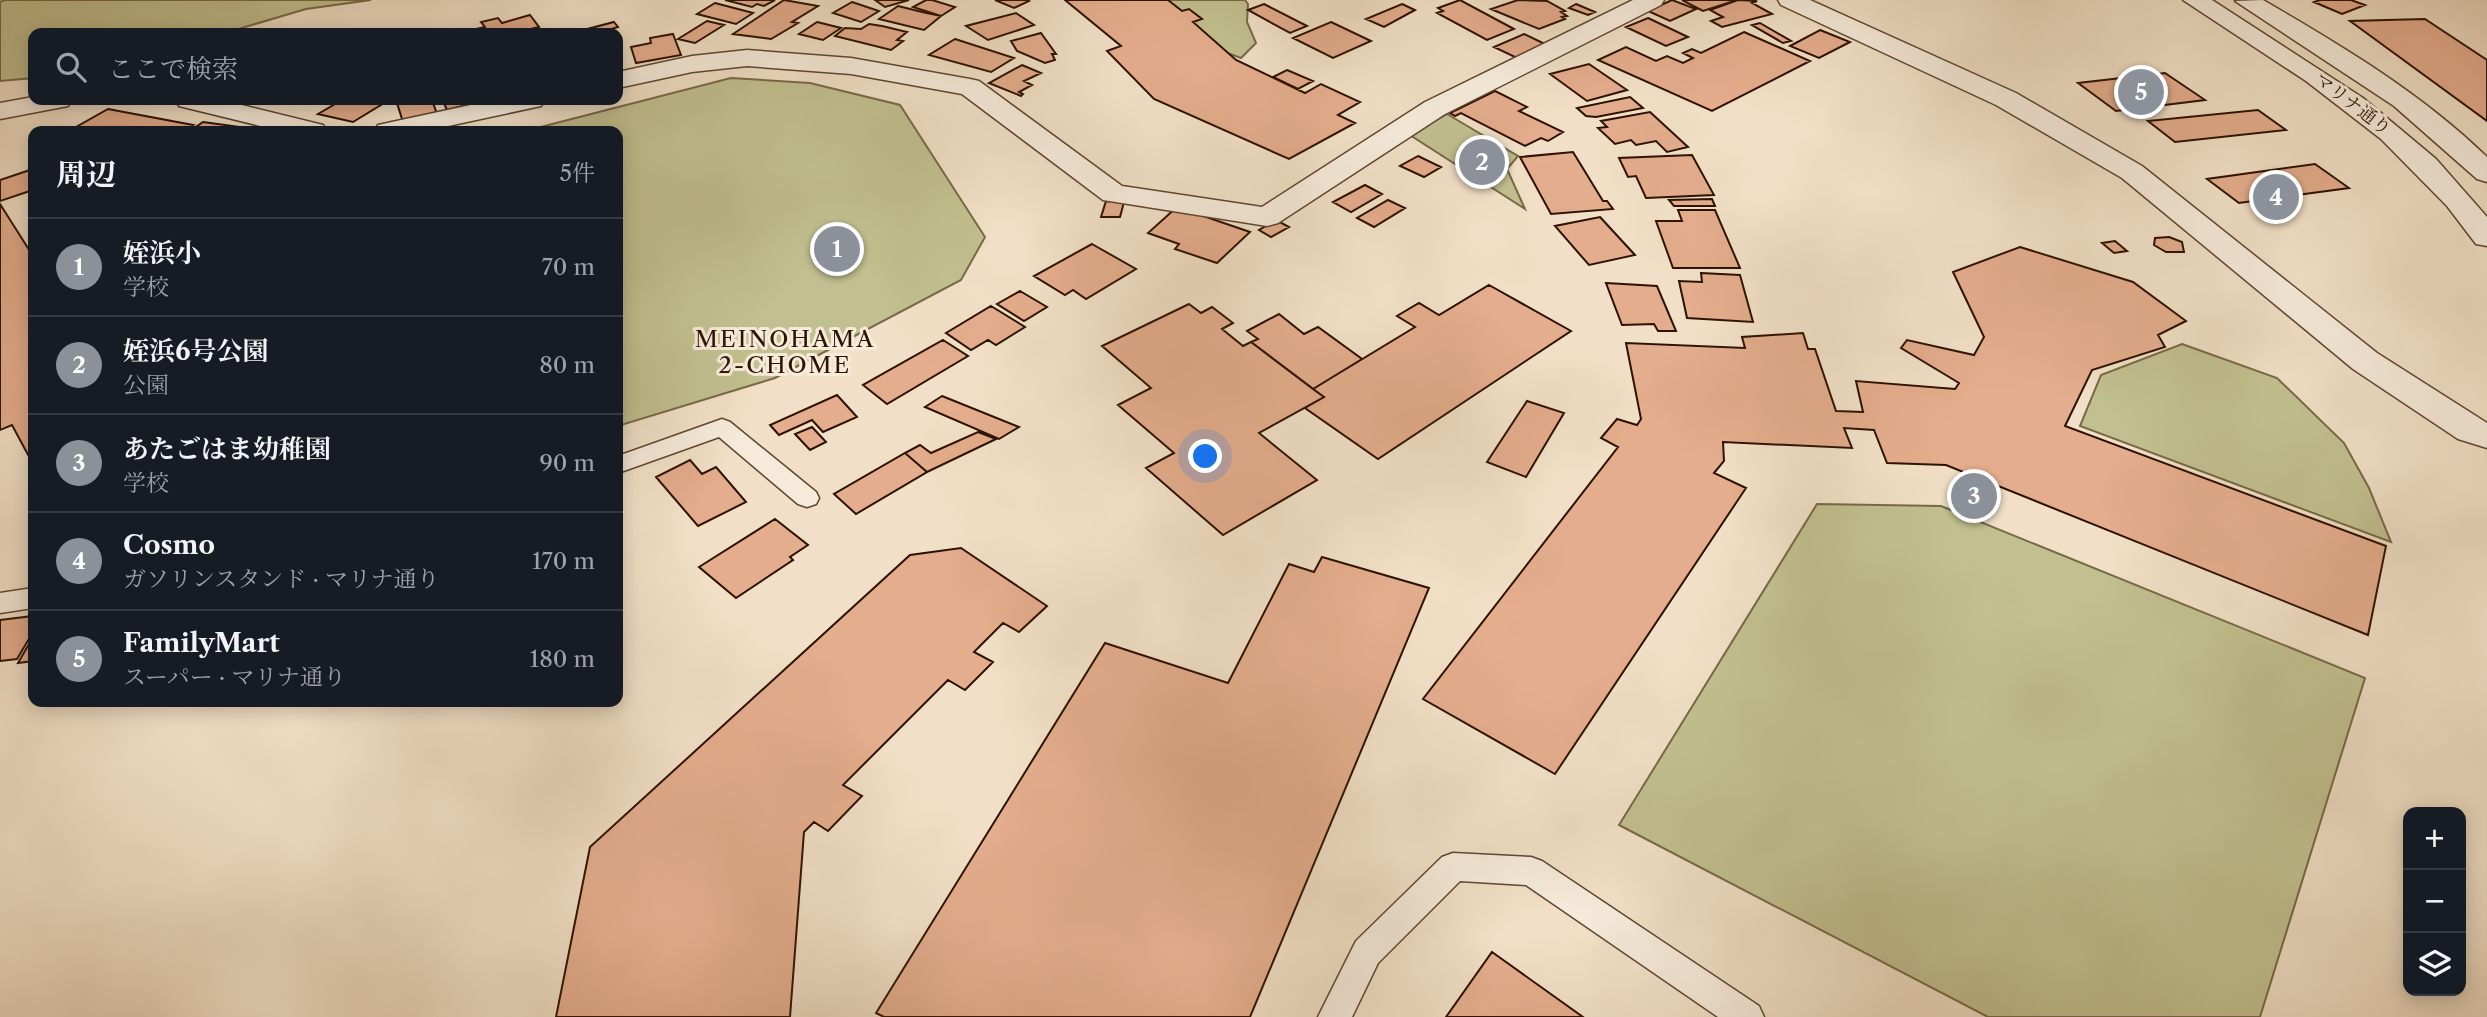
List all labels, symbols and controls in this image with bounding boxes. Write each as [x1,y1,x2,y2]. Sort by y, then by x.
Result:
search box [28,28,623,105]
icon: search [52,48,90,86]
text: ここで検索 [108,53,238,85]
pin: 5 [2118,66,2164,118]
street label: マリナ通り [2311,68,2395,140]
pin: 2 [1459,136,1505,188]
text: 周辺 [56,156,116,193]
text: 5件 [560,159,595,187]
pin: 4 [2253,171,2299,223]
pin: 1 [814,223,860,275]
text: 姪浜小 [123,237,201,269]
text: 1 [74,253,84,281]
text: 70 m [542,253,595,281]
text: 学校 [123,273,169,301]
district label: MEINOHAMA 2-CHOME [695,325,875,379]
text: 姪浜6号公園 [123,335,269,367]
text: 2 [72,351,86,379]
text: 80 m [539,351,595,379]
text: 公園 [123,371,169,399]
text: あたごはま幼稚園 [123,433,331,465]
your location [1188,439,1222,473]
text: 3 [73,449,86,477]
text: 90 m [539,449,595,477]
text: 学校 [123,469,169,497]
pin: 3 [1951,470,1997,522]
text: Cosmo [123,529,215,561]
text: 4 [72,547,86,575]
text: 170 m [532,547,595,575]
text: ガソリンスタンド · マリナ通り [123,565,440,593]
text: FamilyMart [123,627,280,659]
text: 5 [73,645,85,673]
text: 180 m [530,645,595,673]
text: スーパー · マリナ通り [123,663,346,691]
map controls [2403,807,2466,996]
button: + [2403,807,2466,870]
button: − [2403,870,2466,933]
button: layers [2403,933,2466,996]

